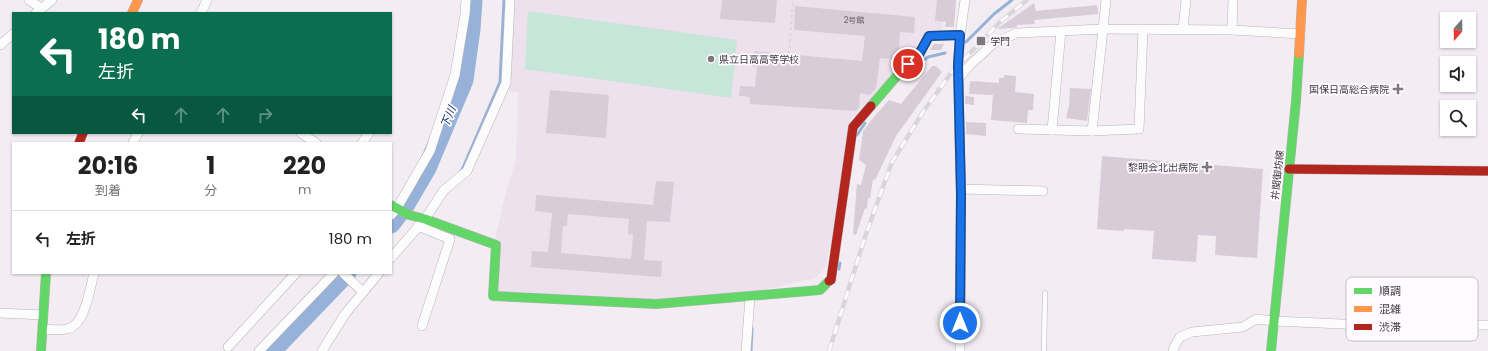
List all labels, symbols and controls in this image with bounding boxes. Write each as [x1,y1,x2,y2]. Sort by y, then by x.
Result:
north arrow [1440,12,1476,48]
map controls [1440,12,1476,136]
house number: 2号館 [844,15,864,26]
text: 180 m [98,20,181,59]
icon: left [32,28,84,80]
place label: 学門 [990,34,1010,49]
marker: 学門 [975,35,987,47]
pin [891,47,925,81]
place label: 県立日高高等学校 [719,52,799,67]
icon: arrive [897,53,919,75]
marker: 県立日高高等学校 [706,54,716,64]
button: sound [1440,56,1476,92]
text: 左折 [98,59,134,84]
place label: 国保日高総合病院 [1309,82,1389,97]
marker: 国保日高総合病院 [1392,83,1404,95]
button: search [1440,100,1476,136]
water label: 下川 [436,103,460,130]
icon: left [128,104,150,126]
icon: ahead [170,104,192,126]
icon: ahead [212,104,234,126]
icon: right [254,104,276,126]
text: 20:16 [78,149,138,182]
text: 1 [206,149,215,182]
text: 220 [283,149,326,182]
street label: 井関御坊線 [1267,149,1288,201]
place label: 黎明会北出病院 [1128,160,1198,175]
marker: 黎明会北出病院 [1201,161,1213,173]
text: m [298,180,311,199]
text: 到着 [95,181,121,200]
text: 分 [204,181,217,200]
icon: left [32,228,54,250]
text: 左折 [66,228,96,249]
text: 180 m [329,228,372,249]
legend [1346,277,1478,341]
text: 順調 [1379,283,1401,299]
text: 混雑 [1379,301,1401,317]
position arrow [939,302,981,344]
text: 渋滞 [1379,319,1401,335]

